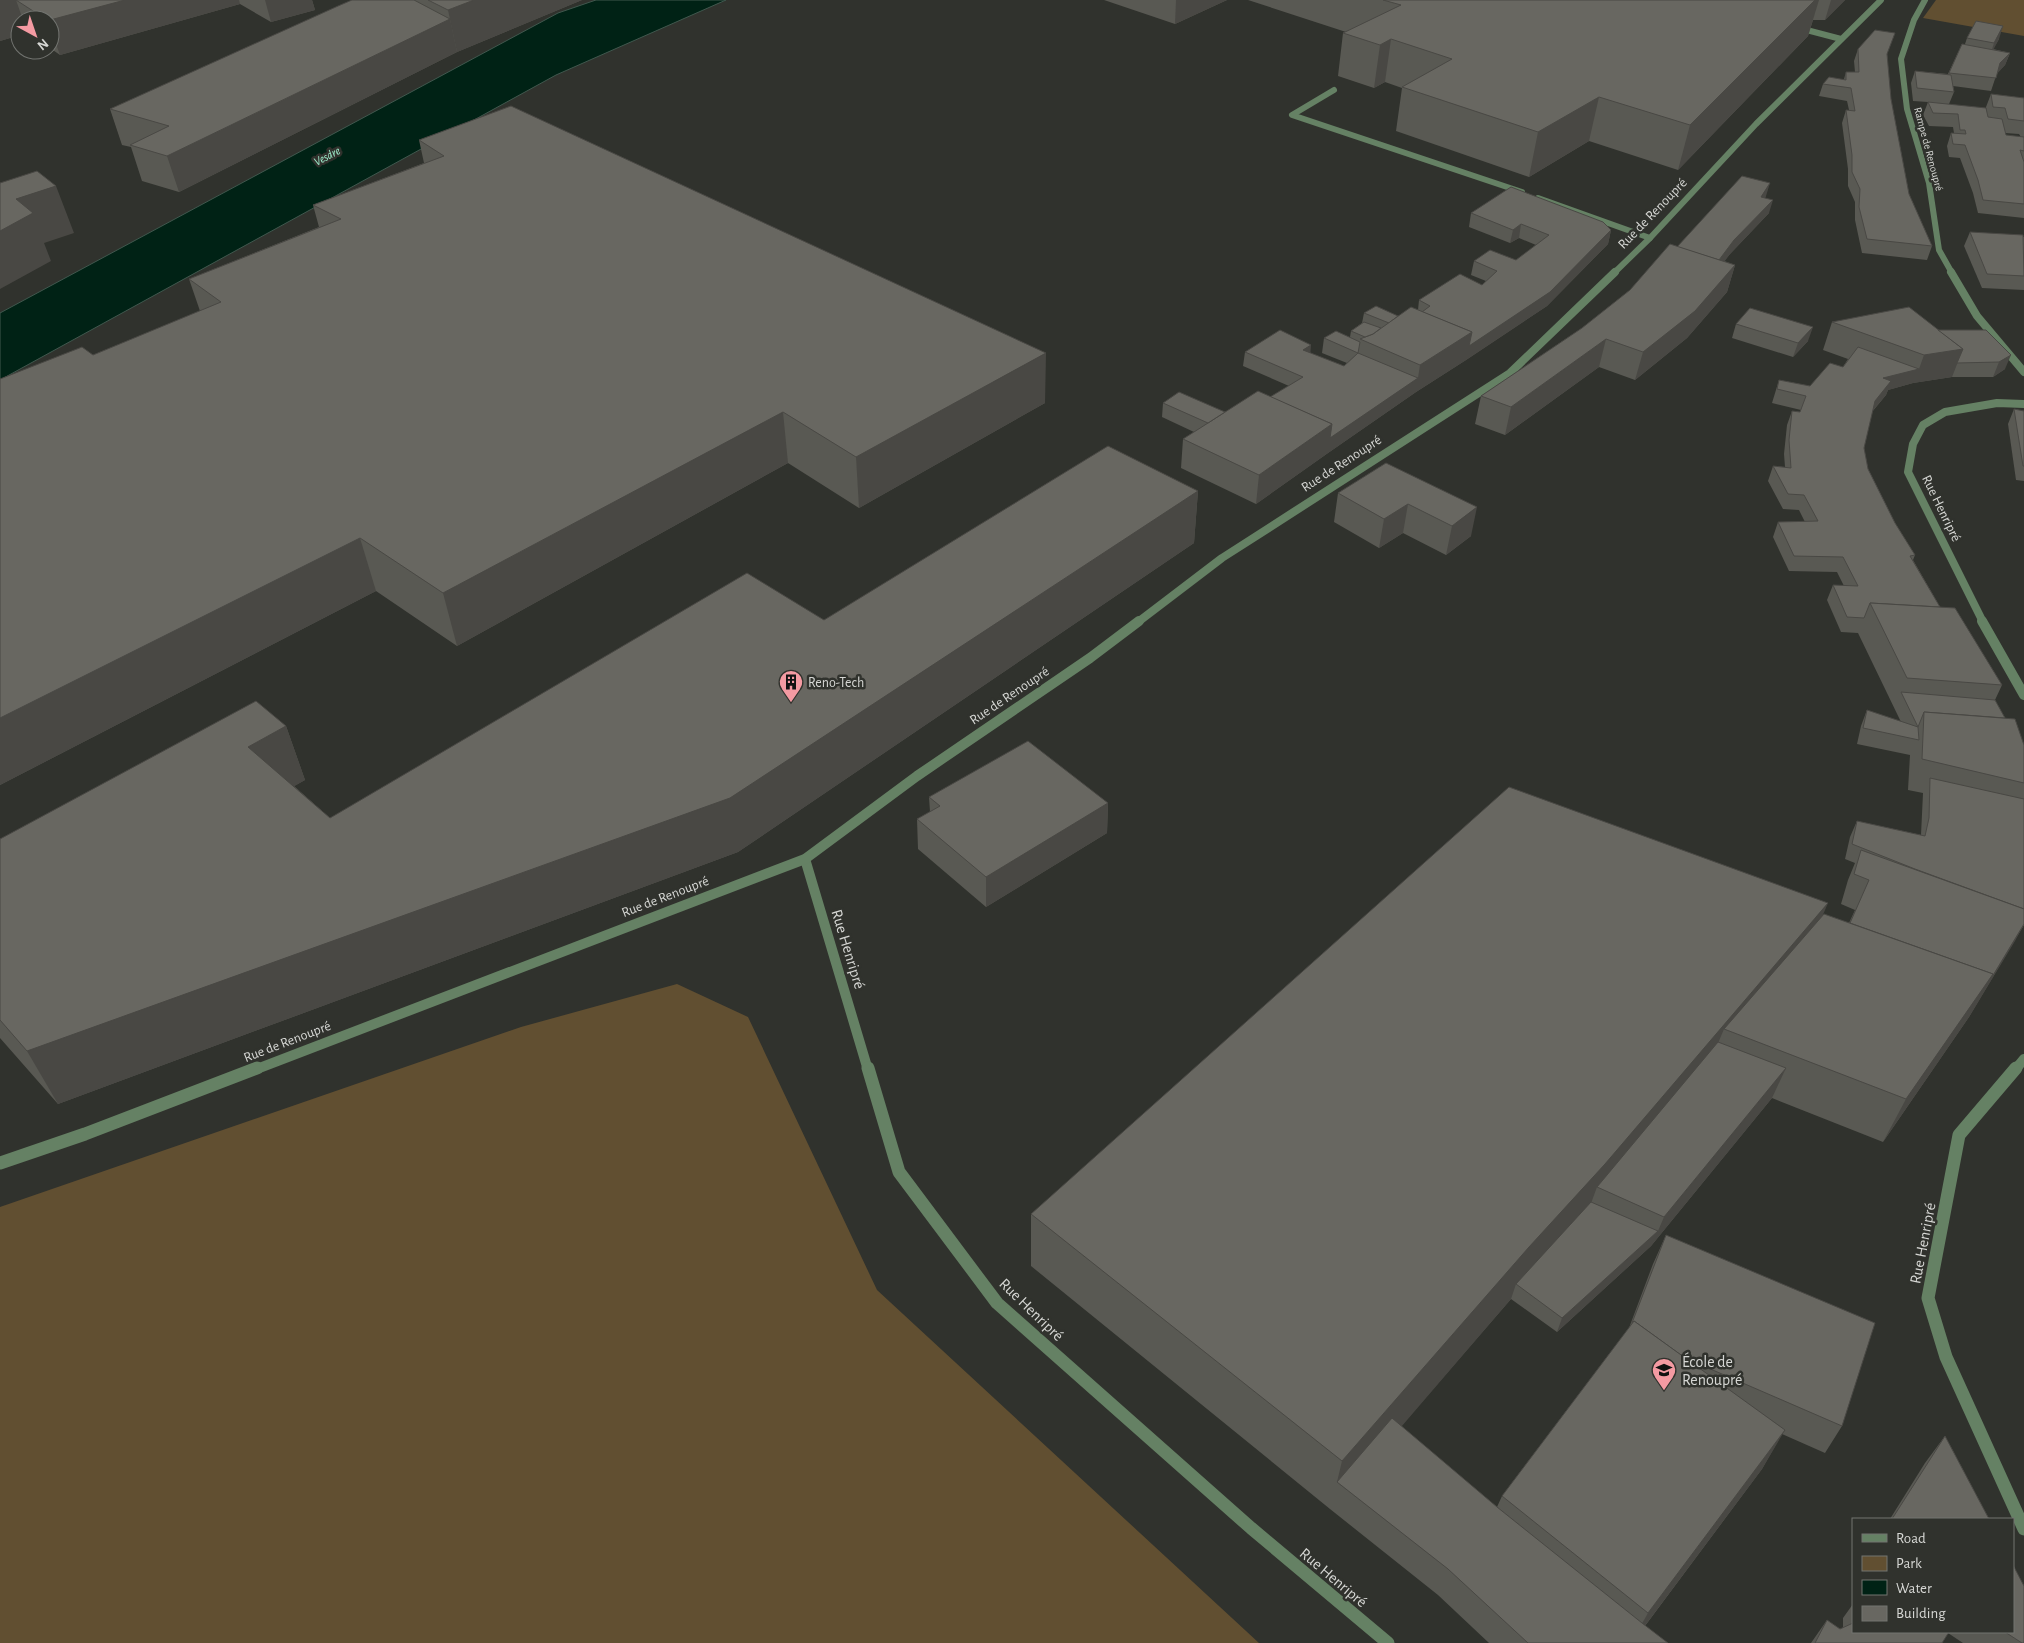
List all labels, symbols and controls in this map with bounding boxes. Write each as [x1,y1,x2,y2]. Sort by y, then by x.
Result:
north arrow [10,10,60,60]
text: N [34,36,51,53]
street label: Rampe de Renoupré [1912,106,1945,192]
water label: Vesdre [312,144,342,168]
street label: Rue de Renoupré [1616,176,1690,252]
street label: Rue de Renoupré [1299,433,1384,495]
street label: Rue Henripré [1919,473,1963,544]
street label: Rue de Renoupré [967,664,1052,727]
building icon: Reno-Tech [778,669,804,703]
place label: Reno-Tech [808,676,864,690]
street label: Rue de Renoupré [620,874,711,920]
street label: Rue Henripré [828,908,868,991]
street label: Rue de Renoupré [242,1019,333,1065]
street label: Rue Henripré [1907,1201,1939,1285]
street label: Rue Henripré [996,1275,1066,1344]
place label: École de Renoupré [1682,1352,1742,1388]
school or university icon: École de Renoupré [1651,1357,1677,1391]
legend [1852,1518,2014,1633]
text: Road [1896,1531,1926,1546]
street label: Rue Henripré [1297,1545,1370,1610]
text: Park [1896,1556,1922,1571]
text: Water [1896,1581,1932,1596]
text: Building [1896,1606,1946,1621]

